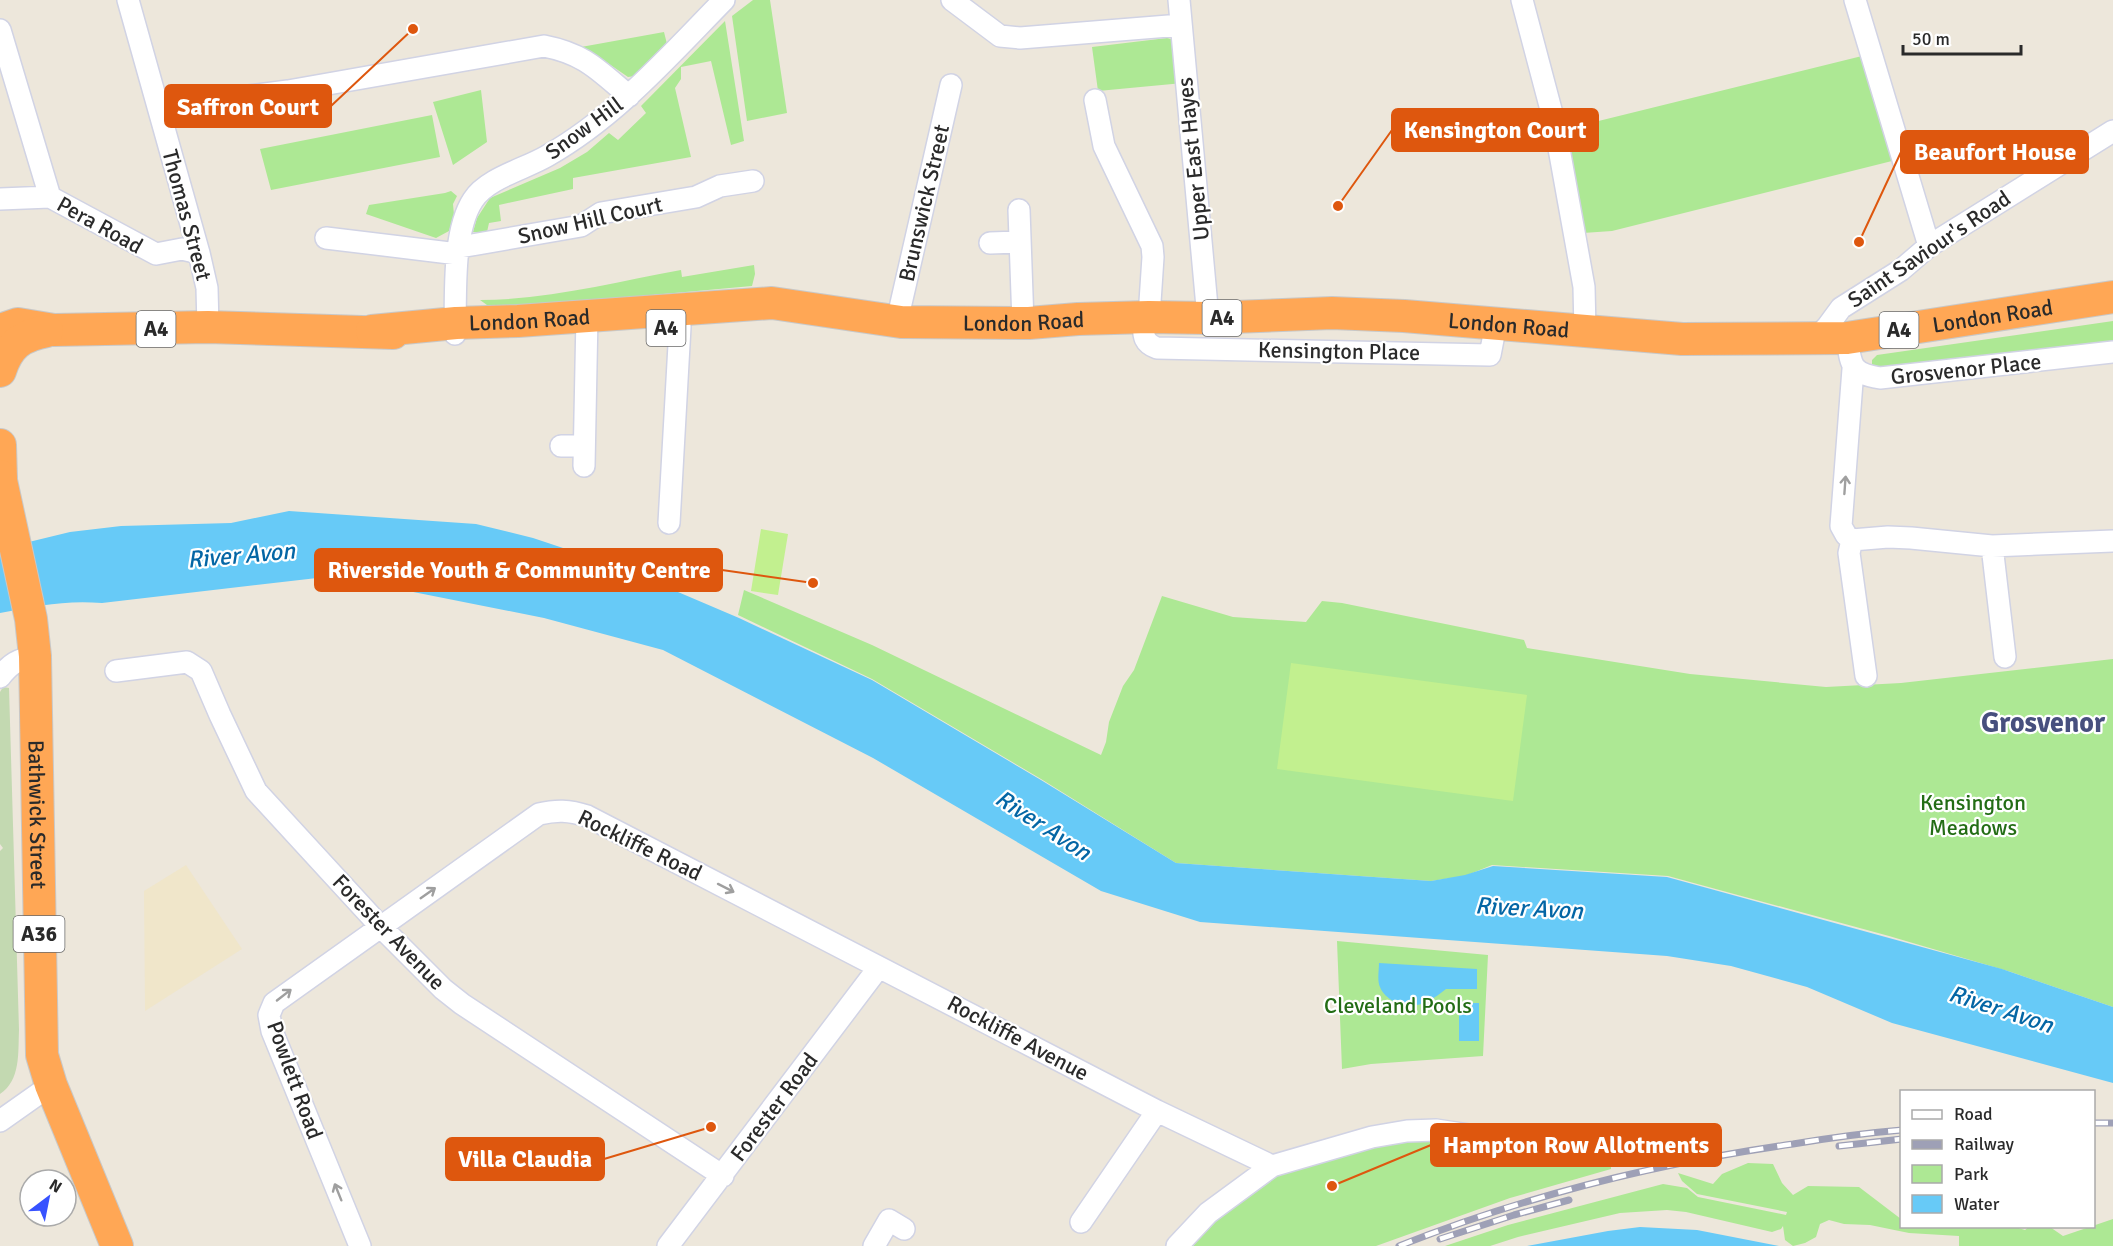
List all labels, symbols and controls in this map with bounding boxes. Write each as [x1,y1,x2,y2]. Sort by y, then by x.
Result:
scale bar [1903,18,2022,56]
text: 50 m [1912,28,1950,50]
street label: Upper East Hayes [1171,76,1215,242]
callout: Saffron Court [165,85,331,127]
street label: Snow Hill [540,91,628,165]
text: Saffron Court [177,92,319,122]
callout: Kensington Court [1392,109,1598,151]
text: Kensington Court [1404,115,1586,145]
street label: Brunswick Street [893,122,955,284]
callout: Beaufort House [1901,131,2088,173]
text: Beaufort House [1914,137,2076,167]
street label: Thomas Street [157,146,218,284]
street label: Saint Saviour's Road [1843,185,2015,313]
street label: Pera Road [52,190,148,260]
street label: Snow Hill Court [515,190,665,250]
street label: London Road [1930,293,2055,338]
road number: A4 [1202,300,1242,336]
street label: London Road [468,302,591,336]
street label: London Road [963,305,1085,337]
street label: London Road [1447,306,1570,343]
road number: A4 [646,310,686,346]
road number: A4 [136,311,176,347]
road number: A4 [1880,312,1918,348]
street label: Kensington Place [1258,336,1420,366]
street label: Grosvenor Place [1889,348,2043,390]
one-way arrow [1839,476,1850,496]
water label: River Avon [186,535,297,575]
callout: Riverside Youth & Community Centre [315,549,722,591]
text: Riverside Youth & Community Centre [327,555,711,585]
district label: Grosvenor [1981,706,2106,740]
street label: Bathwick Street [23,740,53,890]
water label: River Avon [990,783,1097,867]
park label: Kensington Meadows [1920,789,2026,841]
street label: Rockliffe Road [574,803,706,887]
street label: Forester Avenue [327,868,451,996]
one-way arrow [717,882,734,894]
one-way arrow [419,887,435,899]
water label: River Avon [1474,890,1585,926]
road number: A36 [14,916,64,952]
water label: River Avon [1945,978,2058,1040]
one-way arrow [276,988,292,1001]
street label: Rockliffe Avenue [943,989,1093,1087]
park label: Cleveland Pools [1324,992,1472,1019]
street label: Powlett Road [261,1017,329,1143]
street label: Forester Road [724,1047,824,1167]
legend [1900,1090,2095,1228]
text: Road [1954,1103,1993,1125]
callout: Hampton Row Allotments [1431,1124,1721,1166]
text: Hampton Row Allotments [1443,1130,1710,1160]
text: Railway [1954,1133,2015,1155]
callout: Villa Claudia [446,1138,604,1180]
text: Villa Claudia [458,1144,592,1174]
text: Park [1954,1163,1989,1185]
north arrow [18,1168,78,1228]
text: N [45,1175,65,1198]
one-way arrow [332,1183,343,1201]
text: Water [1954,1193,2000,1215]

